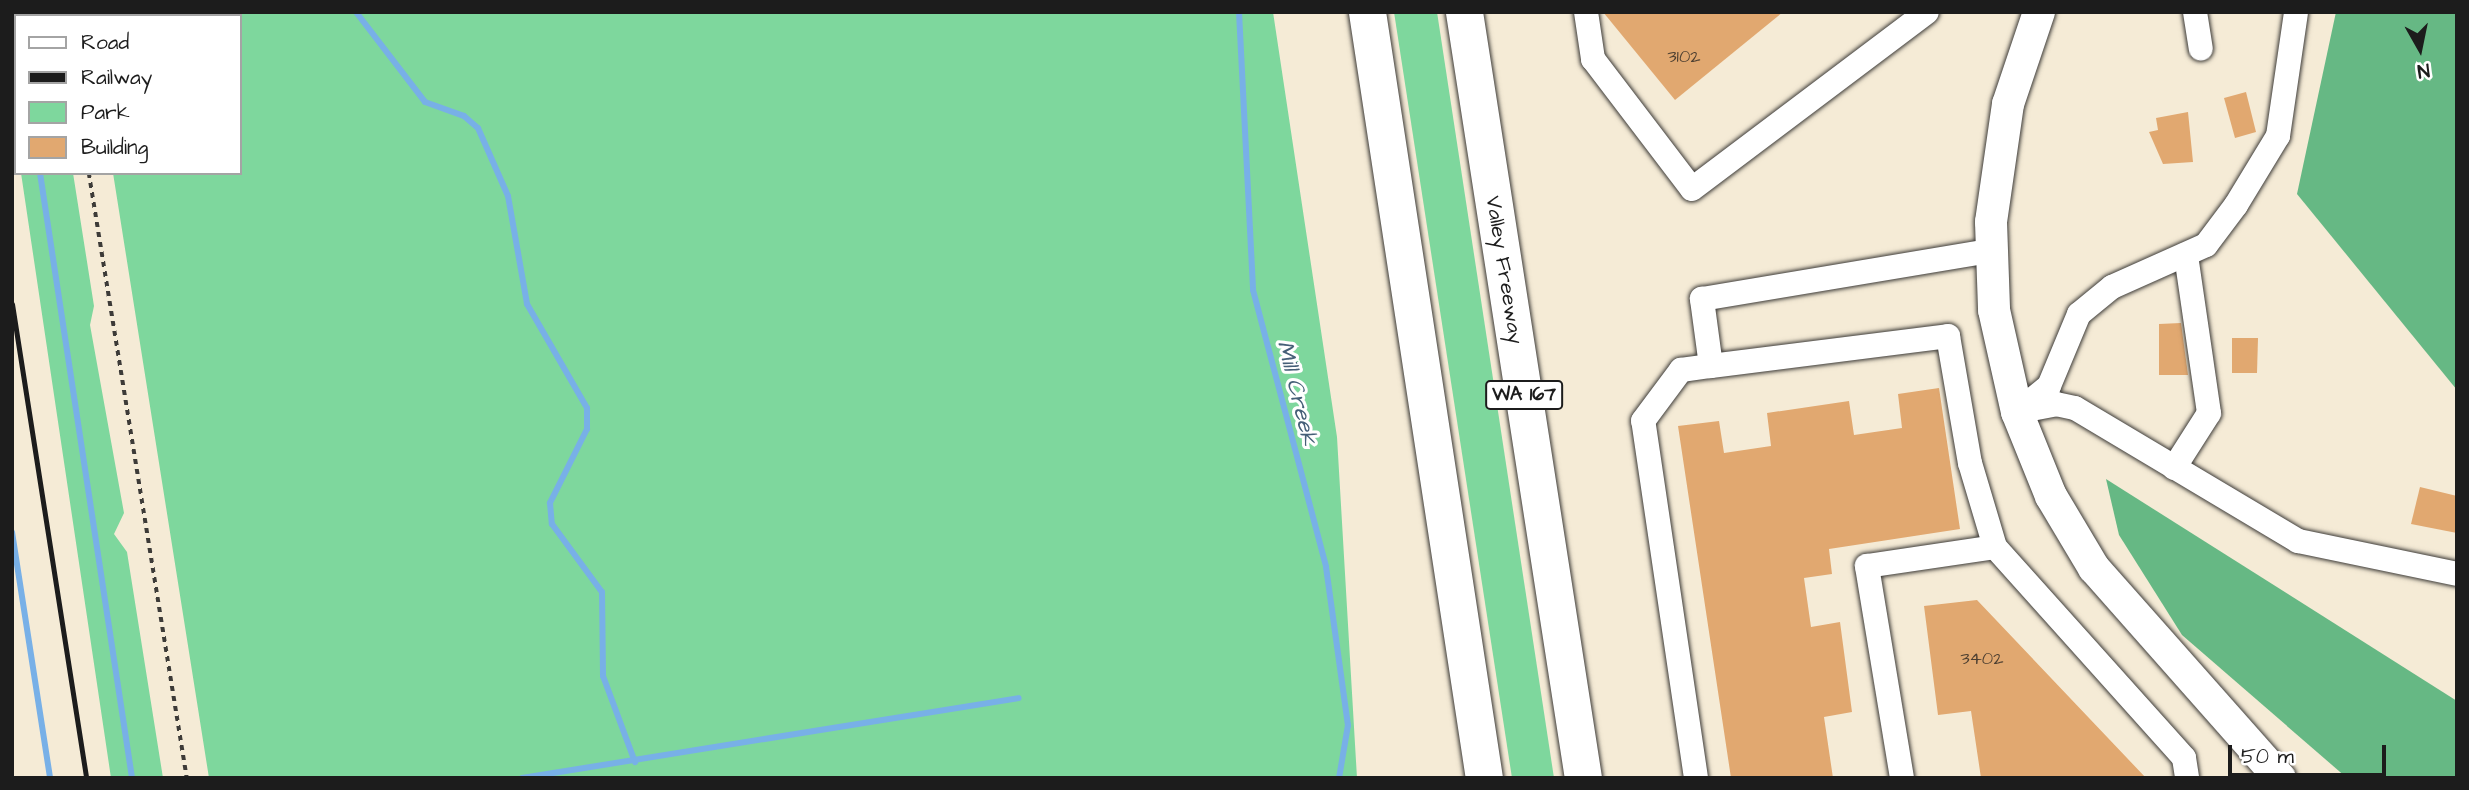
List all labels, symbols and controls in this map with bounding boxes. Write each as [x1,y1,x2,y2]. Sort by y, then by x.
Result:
legend [14,14,242,175]
north arrow [2385,14,2455,84]
text: Road [81,28,129,57]
house number: 3102 [1667,46,1701,68]
text: N [2415,56,2431,85]
text: Railway [81,63,152,92]
text: Park [81,98,130,127]
text: Building [81,133,148,162]
street label: Valley Freeway [1480,194,1528,346]
water label: Mill Creek [1271,338,1323,448]
road number: WA 167 [1484,380,1564,410]
house number: 3402 [1960,648,2004,670]
scale bar [2231,730,2388,774]
text: 50 m [2241,742,2294,771]

